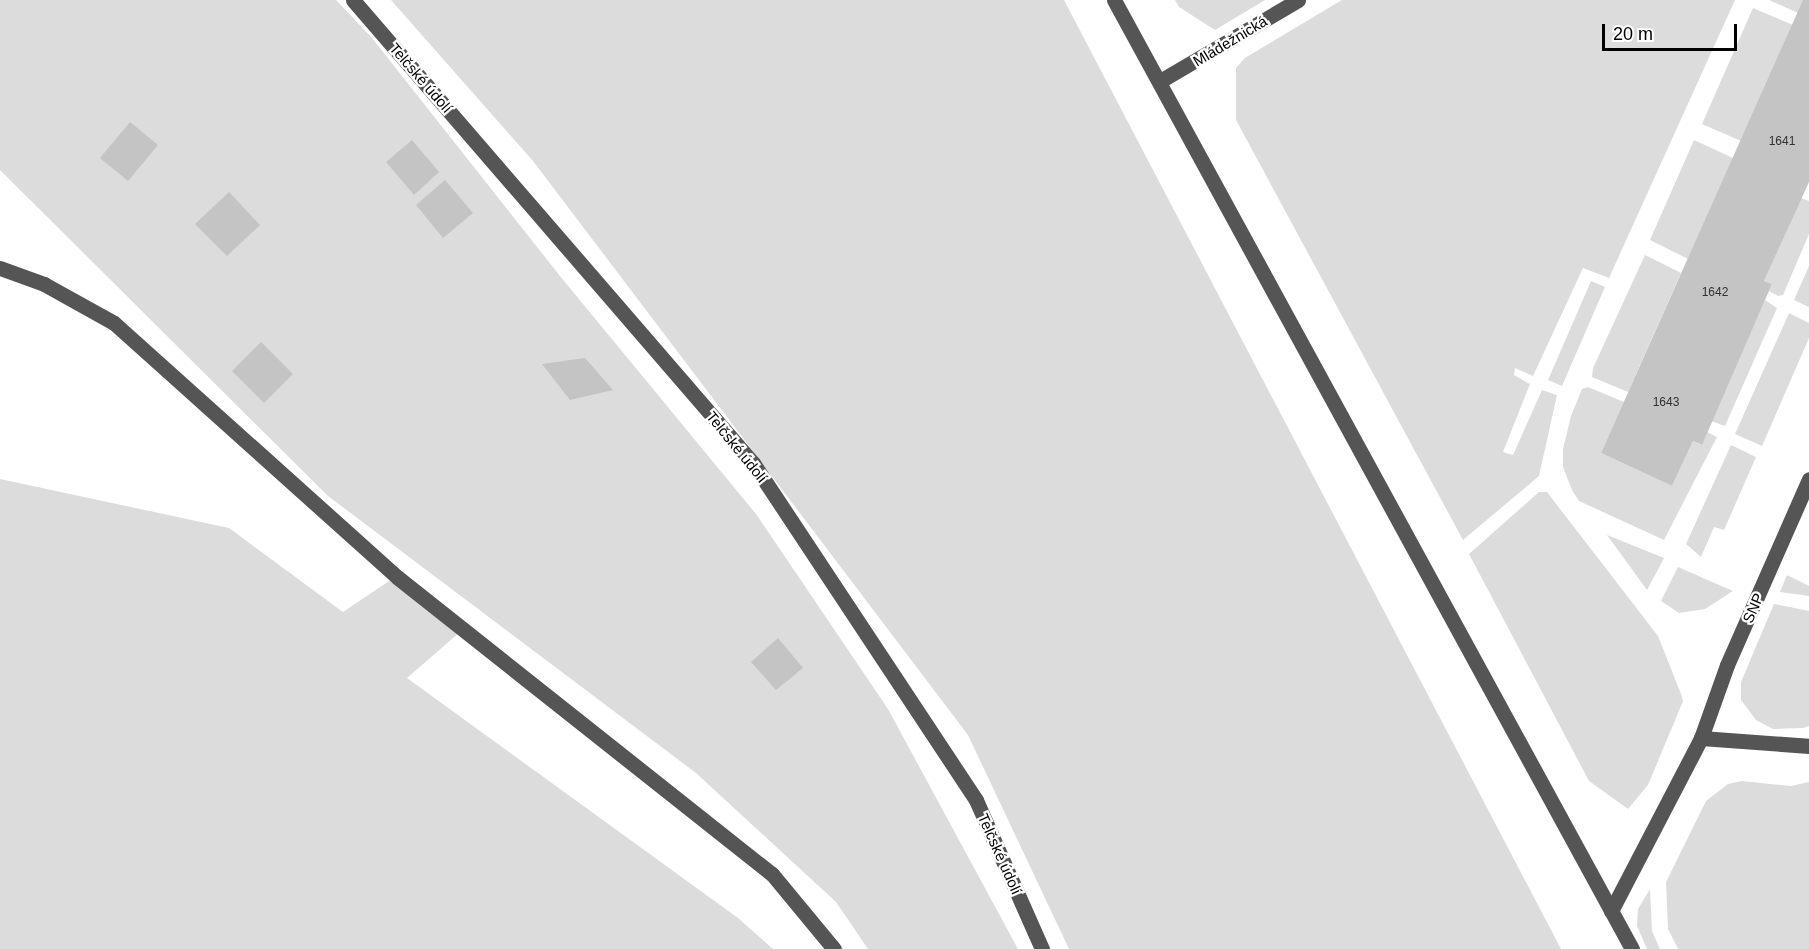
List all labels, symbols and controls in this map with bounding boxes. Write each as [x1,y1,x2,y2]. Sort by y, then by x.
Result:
street label: Mládežnická [1190,12,1270,70]
scale bar [1605,12,1740,50]
text: 20 m [1613,24,1653,44]
street label: Telčské údolí [386,39,456,117]
house number: 1641 [1769,135,1795,149]
house number: 1642 [1702,286,1728,300]
house number: 1643 [1653,396,1679,410]
street label: Telčské údolí [703,408,771,486]
street label: SNP [1739,590,1767,626]
street label: Telčské údolí [974,811,1026,897]

